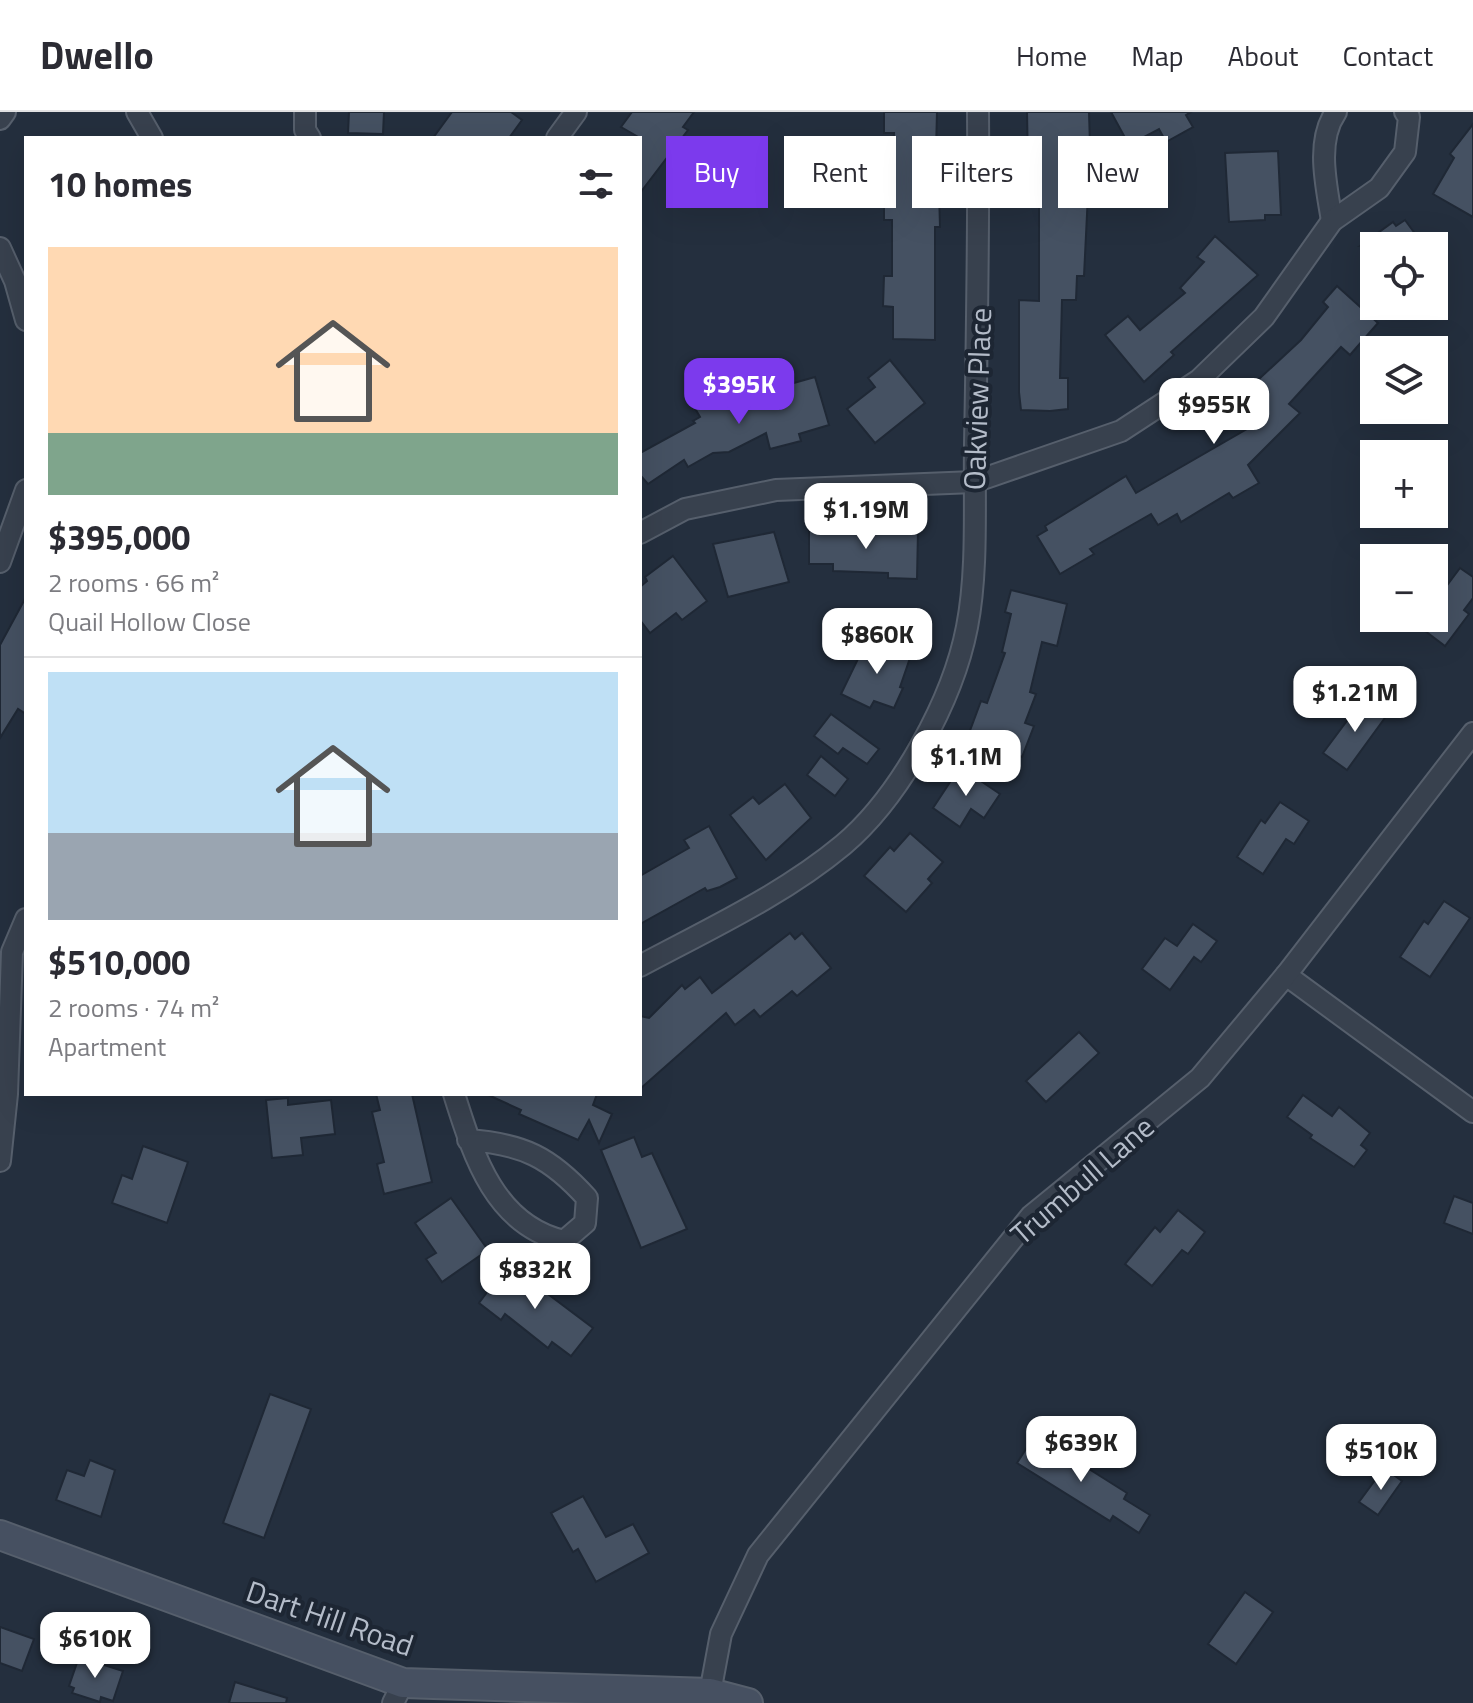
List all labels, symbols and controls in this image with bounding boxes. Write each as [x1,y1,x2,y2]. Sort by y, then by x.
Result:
text: Dwello [40,26,154,84]
text: Home [1016,34,1087,77]
text: Map [1131,34,1184,77]
text: About [1228,34,1298,77]
text: Contact [1342,34,1433,77]
chip: Buy [666,136,768,208]
chip: Rent [784,136,896,208]
chip: Filters [912,136,1042,208]
chip: New [1058,136,1168,208]
text: 10 homes [48,158,192,210]
icon: filters [574,162,618,206]
map controls [1360,232,1448,632]
button: locate [1360,232,1448,320]
icon: home [261,299,405,443]
street label: Oakview Place [951,307,1003,491]
button: layers [1360,336,1448,424]
pin: $395K [683,358,795,426]
text: $395K [702,364,776,403]
pin: $955K [1158,378,1270,446]
text: $955K [1177,384,1251,423]
button: + [1360,440,1448,528]
pin: $1.19M [801,483,931,551]
text: $1.19M [822,489,910,528]
text: $395,000 [48,511,190,563]
button: − [1360,544,1448,632]
text: 2 rooms · 66 m² [48,563,219,602]
text: Quail Hollow Close [48,602,251,641]
pin: $860K [821,608,933,676]
text: $860K [840,614,914,653]
pin: $1.21M [1290,666,1420,734]
text: $1.21M [1311,672,1399,711]
icon: home [261,724,405,868]
pin: $1.1M [910,730,1022,798]
text: $1.1M [930,736,1002,775]
text: $510,000 [48,936,190,988]
text: 2 rooms · 74 m² [48,988,219,1027]
text: Apartment [48,1027,166,1066]
street label: Trumbull Lane [1000,1104,1164,1256]
pin: $832K [479,1243,591,1311]
text: $832K [498,1249,572,1288]
pin: $639K [1025,1416,1137,1484]
text: $639K [1044,1422,1118,1461]
pin: $510K [1325,1424,1437,1492]
text: $510K [1344,1430,1418,1469]
street label: Dart Hill Road [240,1568,420,1668]
pin: $610K [39,1612,151,1680]
text: $610K [58,1618,132,1657]

